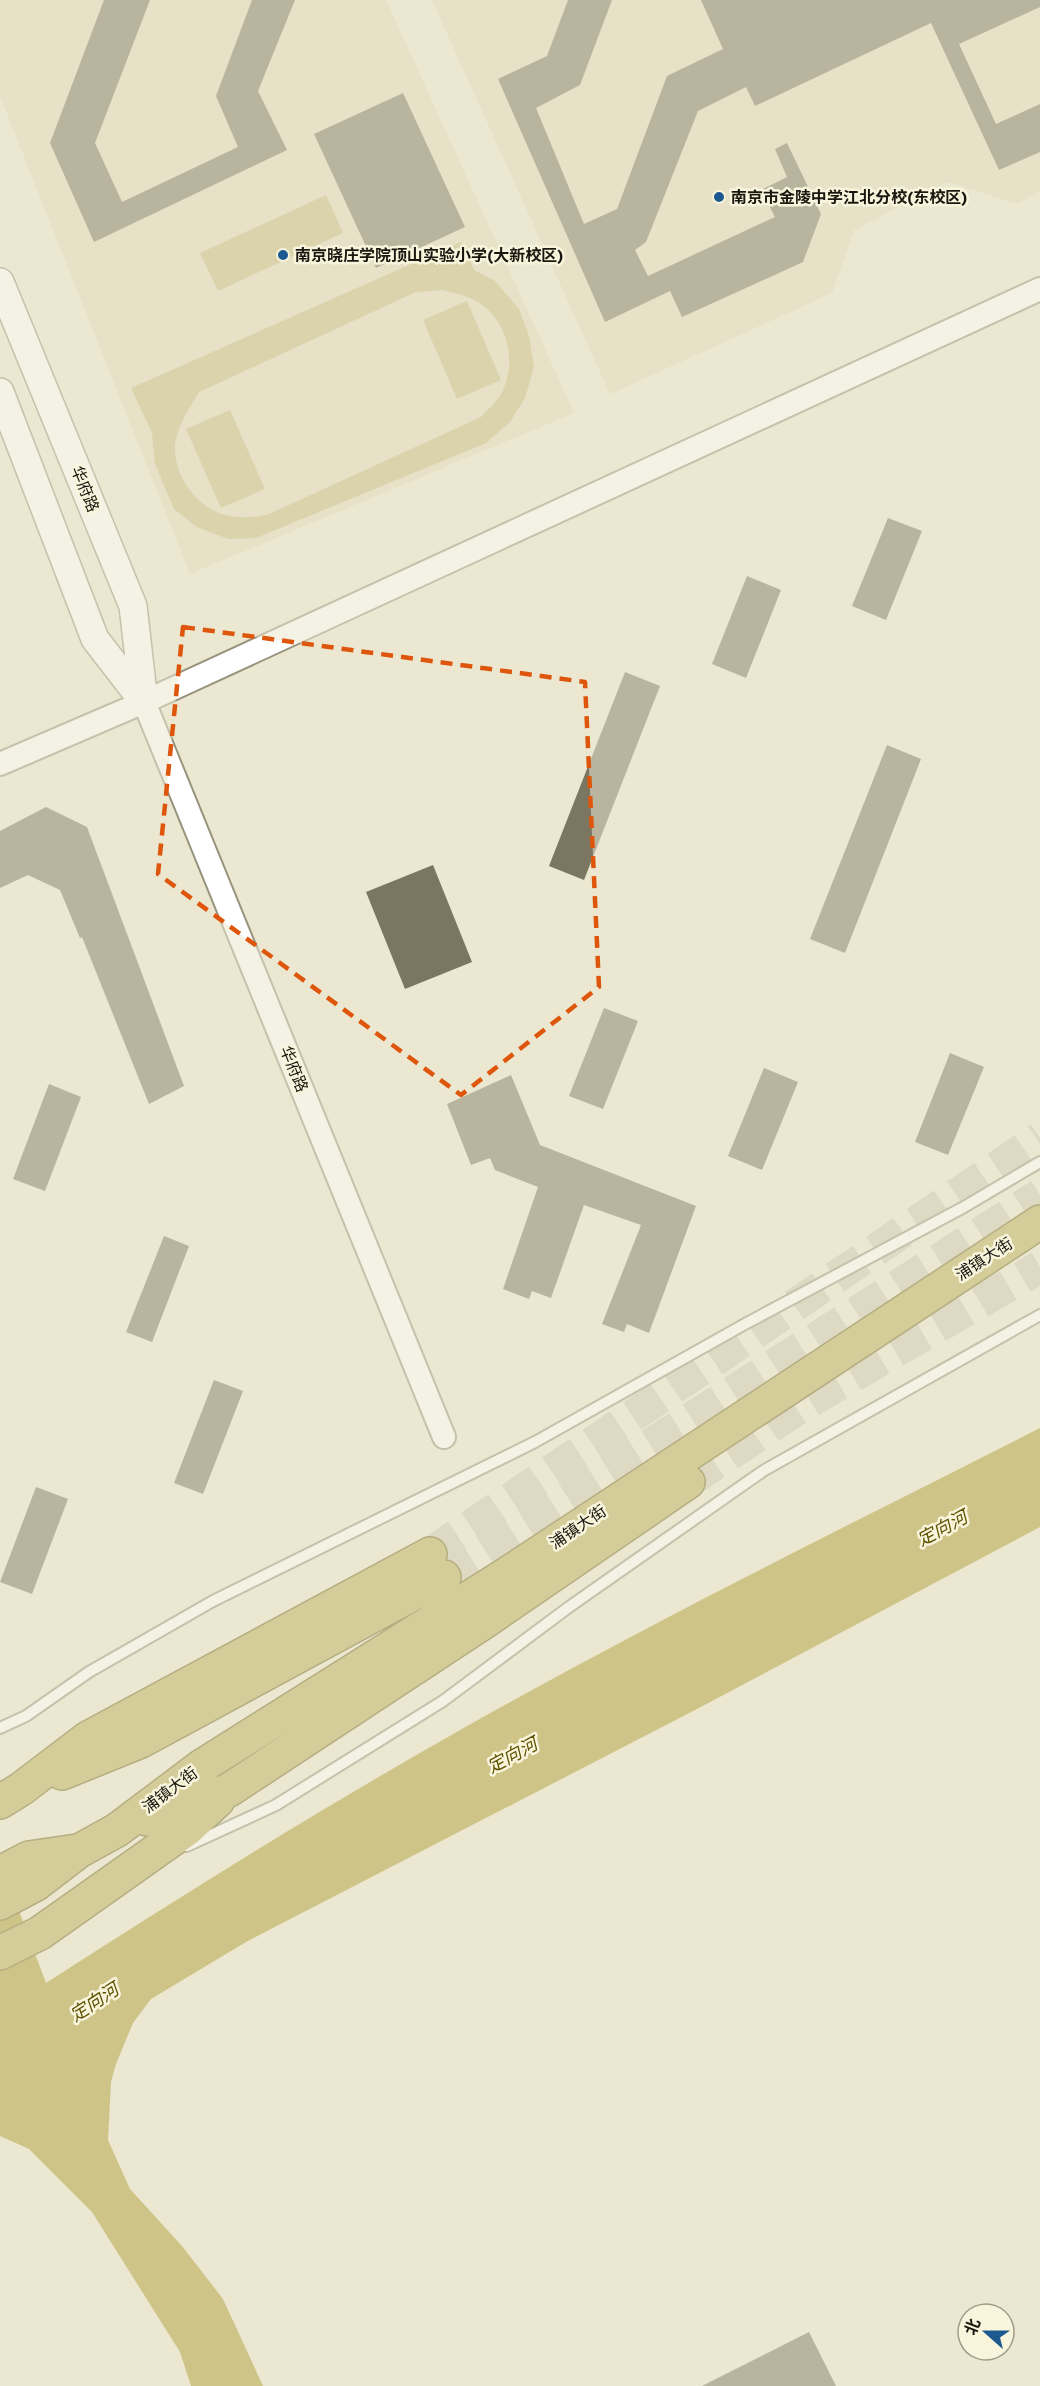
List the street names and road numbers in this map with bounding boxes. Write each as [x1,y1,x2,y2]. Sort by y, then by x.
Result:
street label: 华府路 [67,463,103,515]
street label: 华府路 [276,1043,312,1095]
street label: 浦镇大街 [952,1234,1016,1284]
street label: 浦镇大街 [546,1501,610,1553]
street label: 浦镇大街 [139,1763,201,1817]

